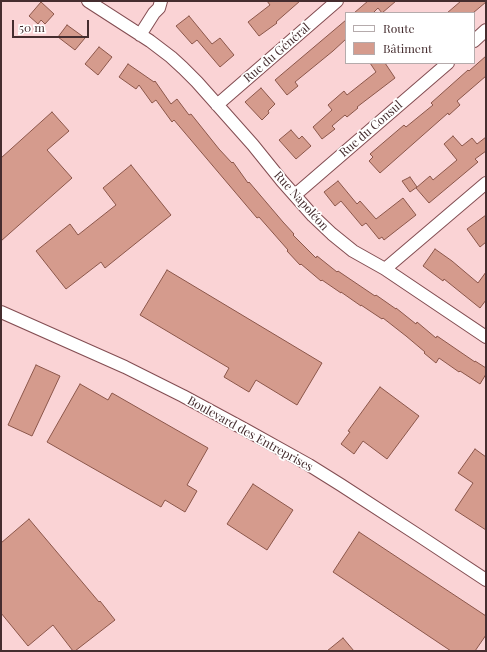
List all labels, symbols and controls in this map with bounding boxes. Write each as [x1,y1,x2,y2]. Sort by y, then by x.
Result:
scale bar [14,12,91,38]
legend [345,12,475,64]
text: 50 m [19,19,45,35]
street label: Rue du Général [241,20,313,86]
text: Route [383,20,415,36]
text: Bâtiment [383,40,432,56]
street label: Rue du Consul [337,98,405,160]
street label: Rue Napoléon [271,168,331,234]
street label: Boulevard des Entreprises [185,393,315,475]

